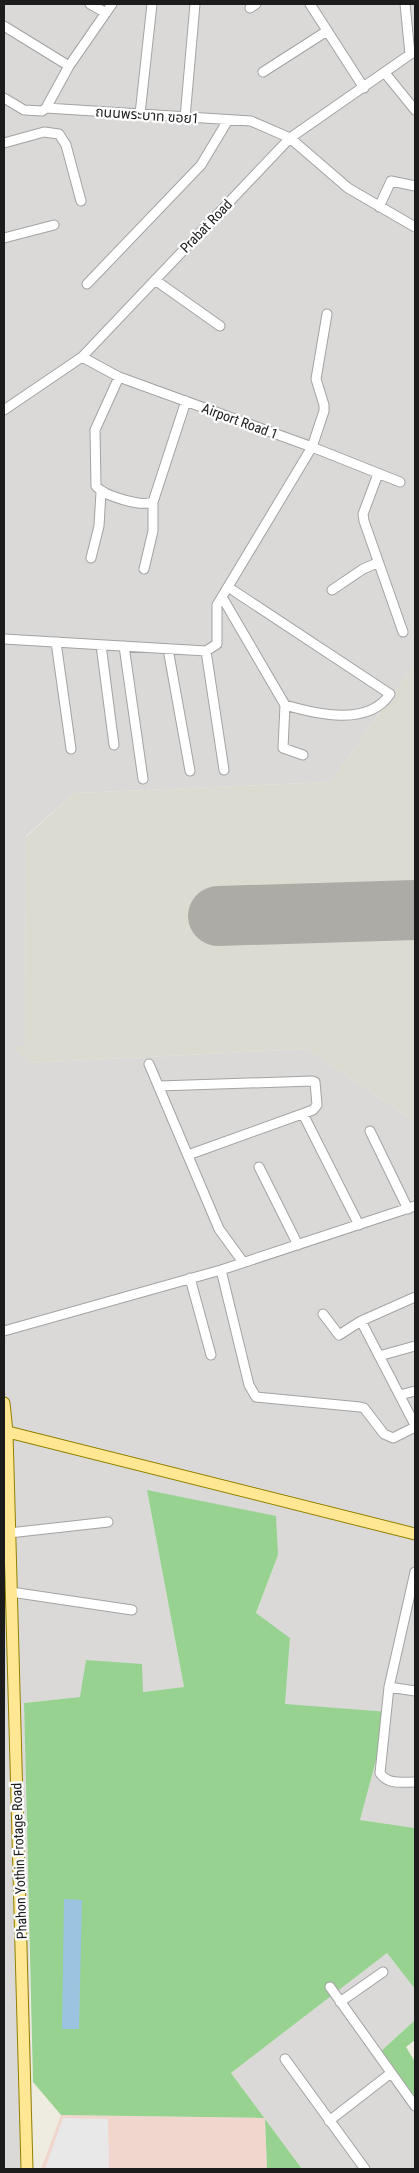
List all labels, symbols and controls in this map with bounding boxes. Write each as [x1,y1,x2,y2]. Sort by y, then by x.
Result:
street label: ถนนพระบาท ฃอย1 [95,103,199,127]
street label: Prabat Road [177,196,235,256]
street label: Airport Road 1 [200,400,280,442]
street label: Phahon Yothin Frotage Road [8,1783,30,1939]

